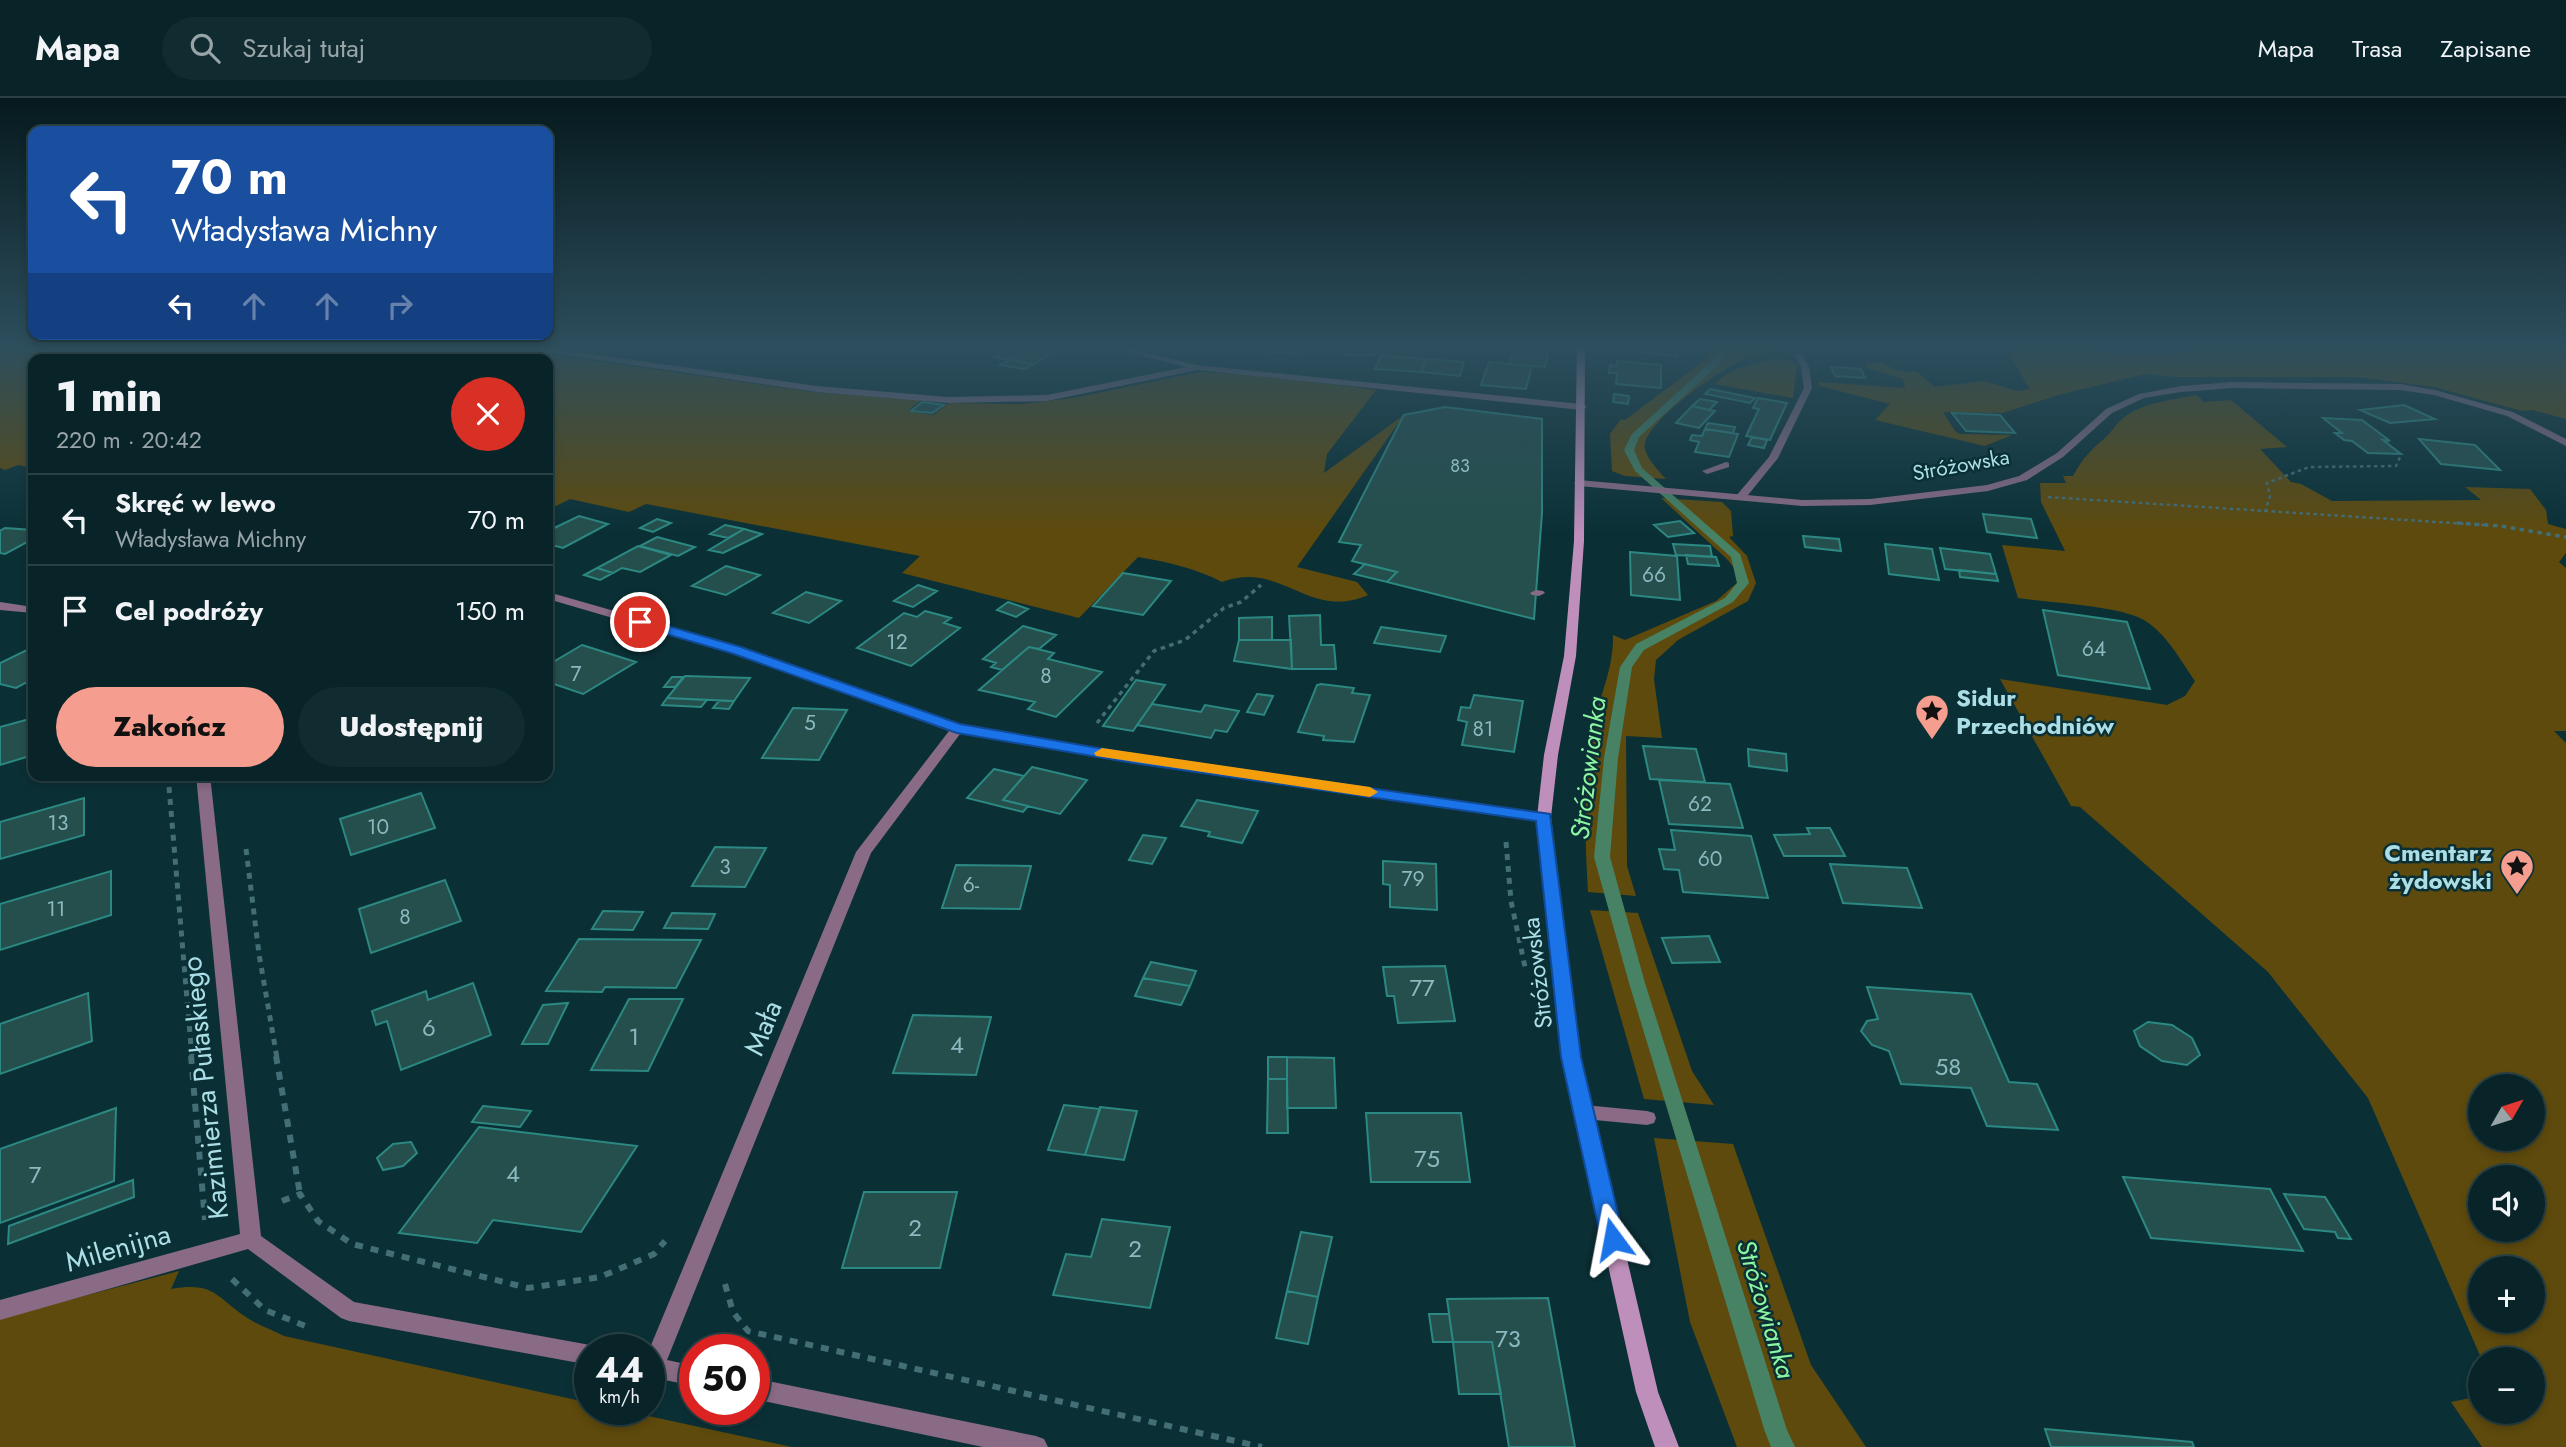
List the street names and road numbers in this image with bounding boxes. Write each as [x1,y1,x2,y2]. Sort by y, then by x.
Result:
street label: Stróżowska [1910,442,2012,488]
street label: Stróżowska [1513,915,1561,1031]
street label: Kazimierza Pułaskiego [171,955,239,1221]
street label: Mała [733,994,793,1062]
street label: Milenijna [60,1213,176,1283]

